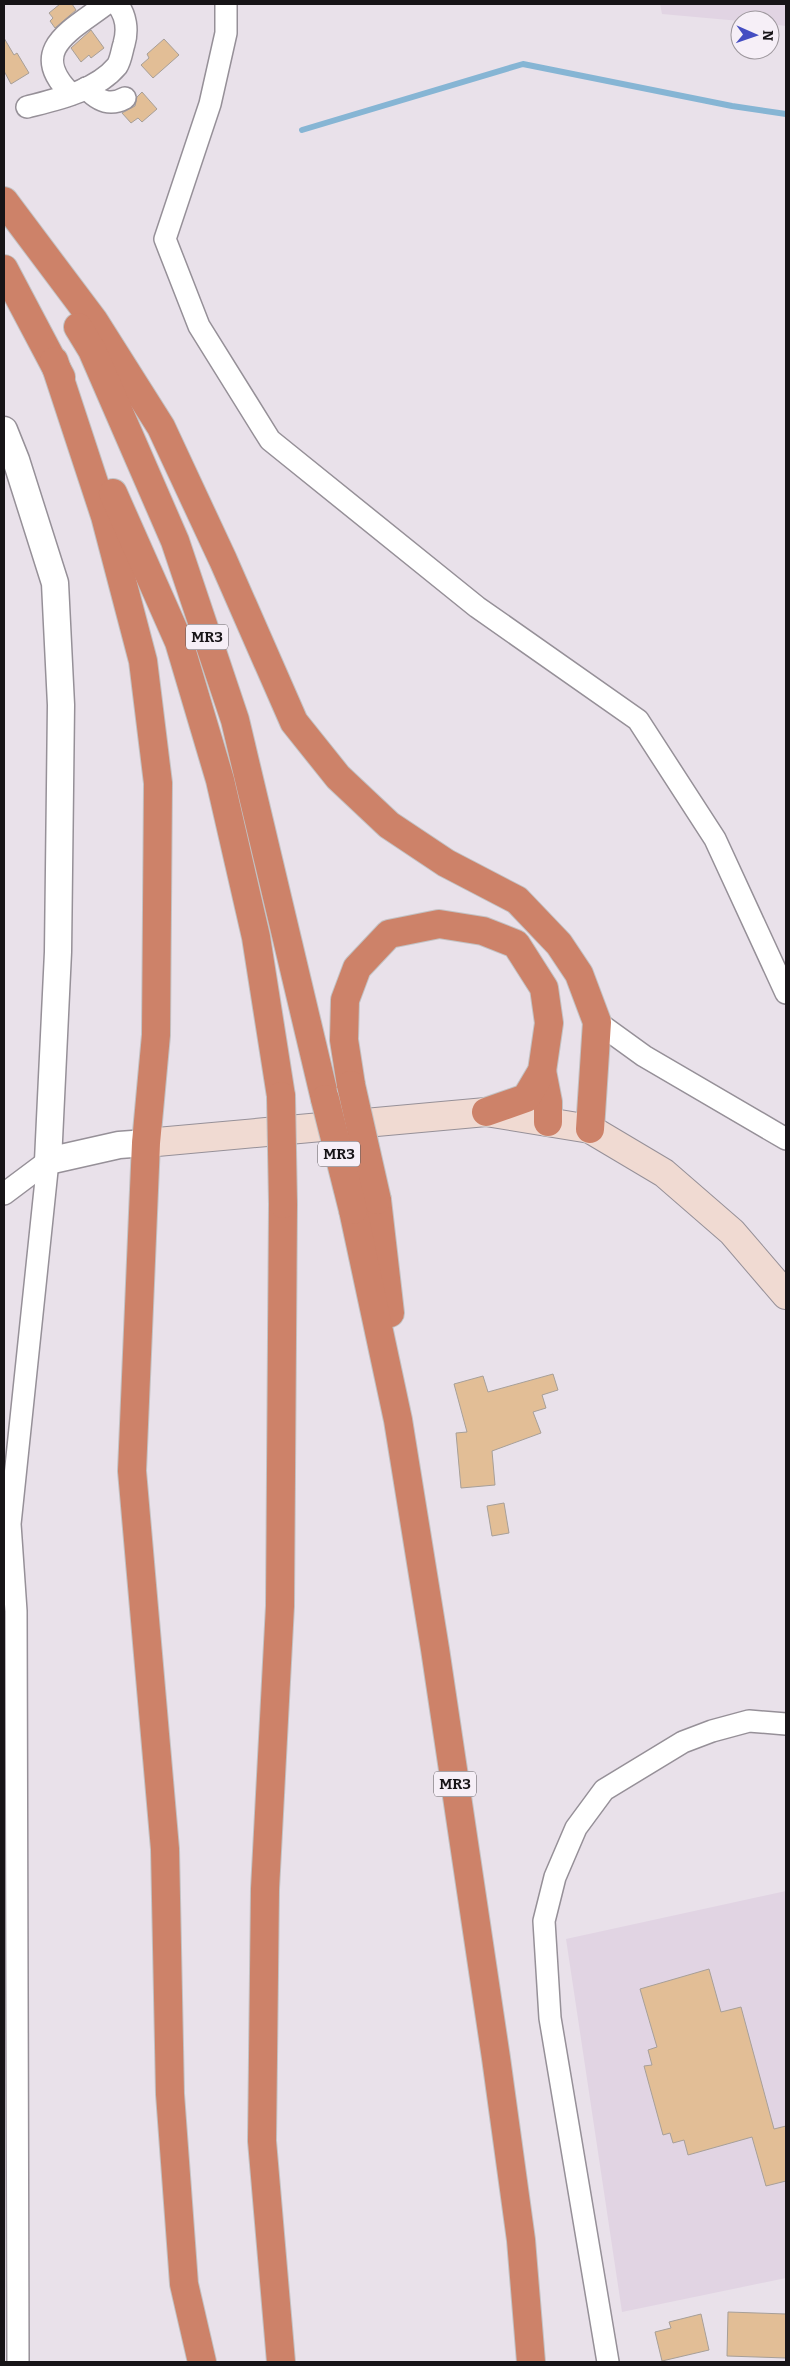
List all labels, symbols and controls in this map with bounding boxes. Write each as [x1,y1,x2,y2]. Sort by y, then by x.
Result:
north arrow [730,10,780,60]
text: N [759,30,776,41]
road number: MR3 [186,624,228,650]
road number: MR3 [318,1142,360,1166]
road number: MR3 [434,1772,476,1796]

